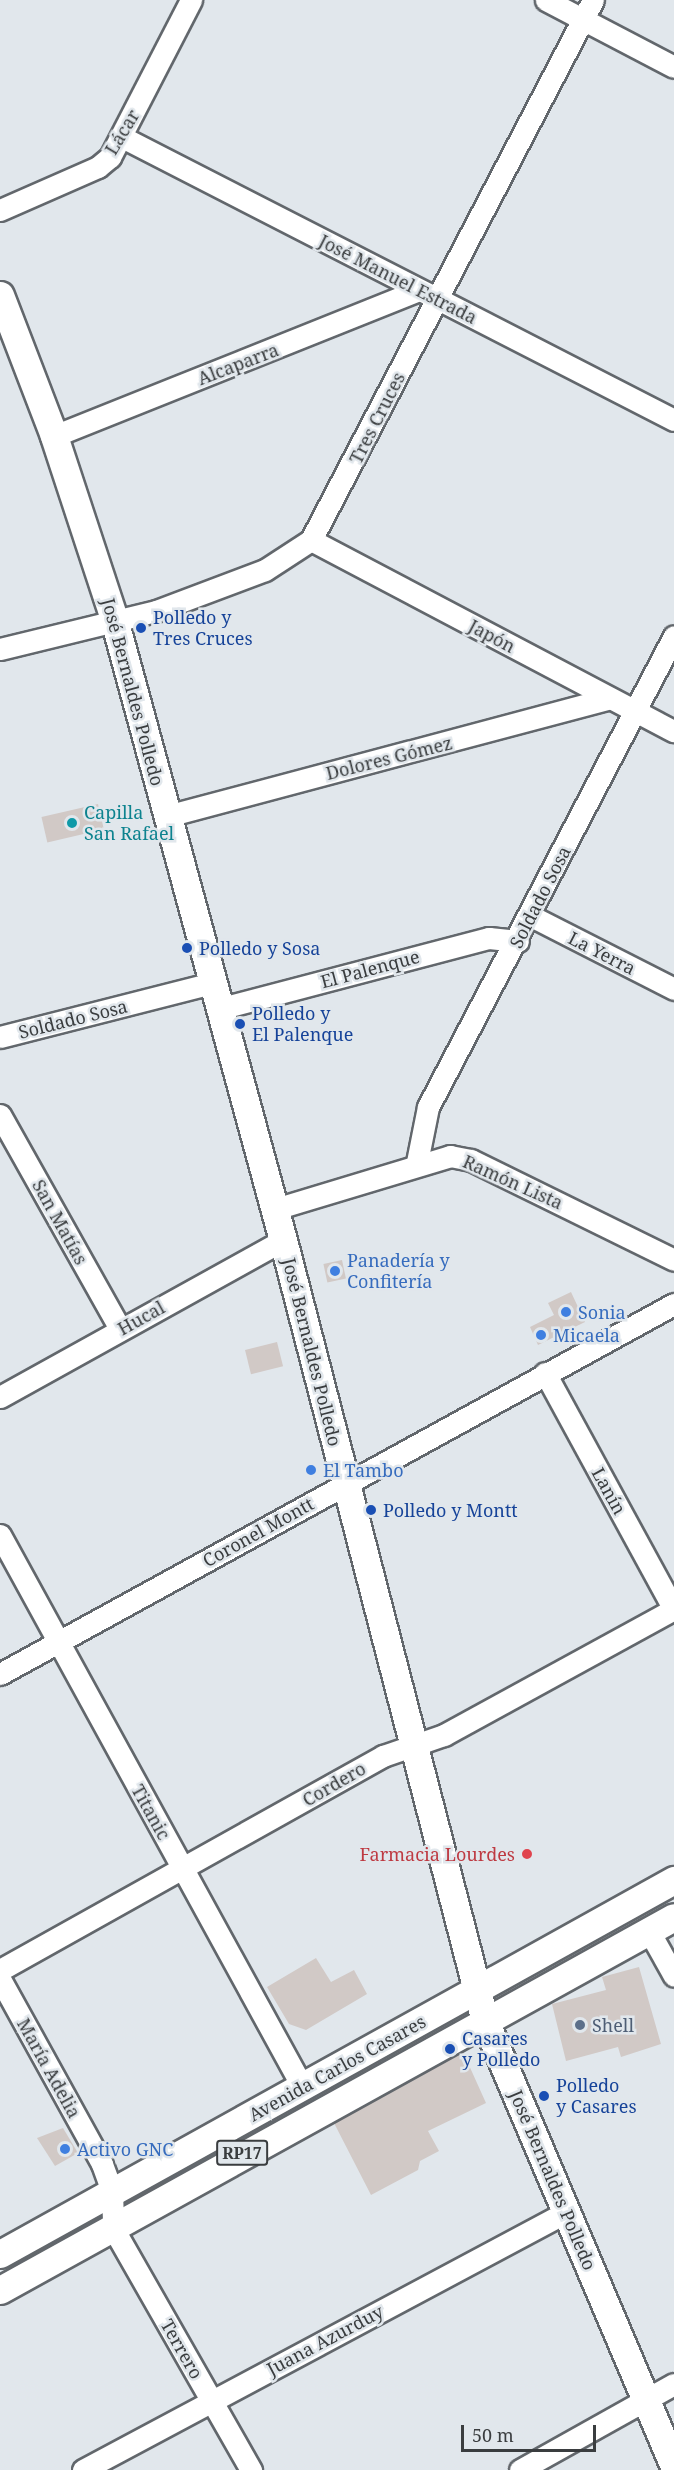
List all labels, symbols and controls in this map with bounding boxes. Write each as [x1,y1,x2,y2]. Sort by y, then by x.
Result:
street label: Lácar [100,106,144,158]
street label: José Manuel Estrada [315,230,481,328]
street label: Alcaparra [194,339,282,389]
street label: Tres Cruces [345,369,409,467]
street label: José Bernaldes Polledo [98,596,168,788]
place label: Polledo y Tres Cruces [153,607,253,650]
street label: Japón [465,615,519,657]
marker: Polledo y Tres Cruces [134,621,148,635]
street label: Dolores Gómez [324,732,454,784]
place label: Capilla San Rafael [84,802,174,844]
marker: Capilla San Rafael [65,816,79,830]
street label: Soldado Sosa [505,842,575,952]
street label: La Yerra [565,927,639,979]
place label: Polledo y Sosa [199,937,320,959]
marker: Polledo y Sosa [180,941,194,955]
street label: El Palenque [318,945,422,993]
street label: Soldado Sosa [16,995,130,1043]
place label: Polledo y El Palenque [252,1003,353,1046]
marker: Polledo y El Palenque [233,1017,247,1031]
street label: Ramón Lista [460,1150,566,1214]
street label: San Matías [28,1176,92,1268]
place label: Panadería y Confitería [347,1250,450,1292]
street label: José Bernaldes Polledo [278,1256,346,1448]
marker: Panadería y Confitería [328,1264,342,1278]
street label: Hucal [114,1296,168,1340]
place label: Sonia [578,1301,626,1323]
marker: Sonia [559,1305,573,1319]
place label: Micaela [553,1324,620,1346]
marker: Micaela [534,1328,548,1342]
place label: El Tambo [323,1459,404,1481]
marker: El Tambo [304,1463,318,1477]
street label: Lanín [587,1464,631,1518]
street label: Coronel Montt [199,1493,317,1571]
place label: Polledo y Montt [383,1499,518,1521]
marker: Polledo y Montt [364,1503,378,1517]
street label: Cordero [299,1757,369,1811]
street label: Titanic [127,1781,175,1843]
place label: Farmacia Lourdes [360,1843,515,1865]
marker: Farmacia Lourdes [520,1847,534,1861]
street label: Avenida Carlos Casares [245,2010,429,2126]
street label: María Adelia [13,2014,85,2122]
place label: Shell [592,2014,634,2036]
marker: Shell [573,2018,587,2032]
place label: Casares y Polledo [462,2028,540,2070]
marker: Casares y Polledo [443,2042,457,2056]
place label: Polledo y Casares [556,2075,637,2118]
street label: José Bernaldes Polledo [505,2087,601,2273]
marker: Polledo y Casares [537,2089,551,2103]
place label: Activo GNC [77,2138,173,2160]
road number: RP17 [215,2140,269,2166]
marker: Activo GNC [58,2142,72,2156]
street label: Juana Azurduy [263,2300,387,2380]
street label: Terrero [156,2315,208,2383]
scale bar [464,2413,599,2451]
text: 50 m [472,2423,514,2447]

